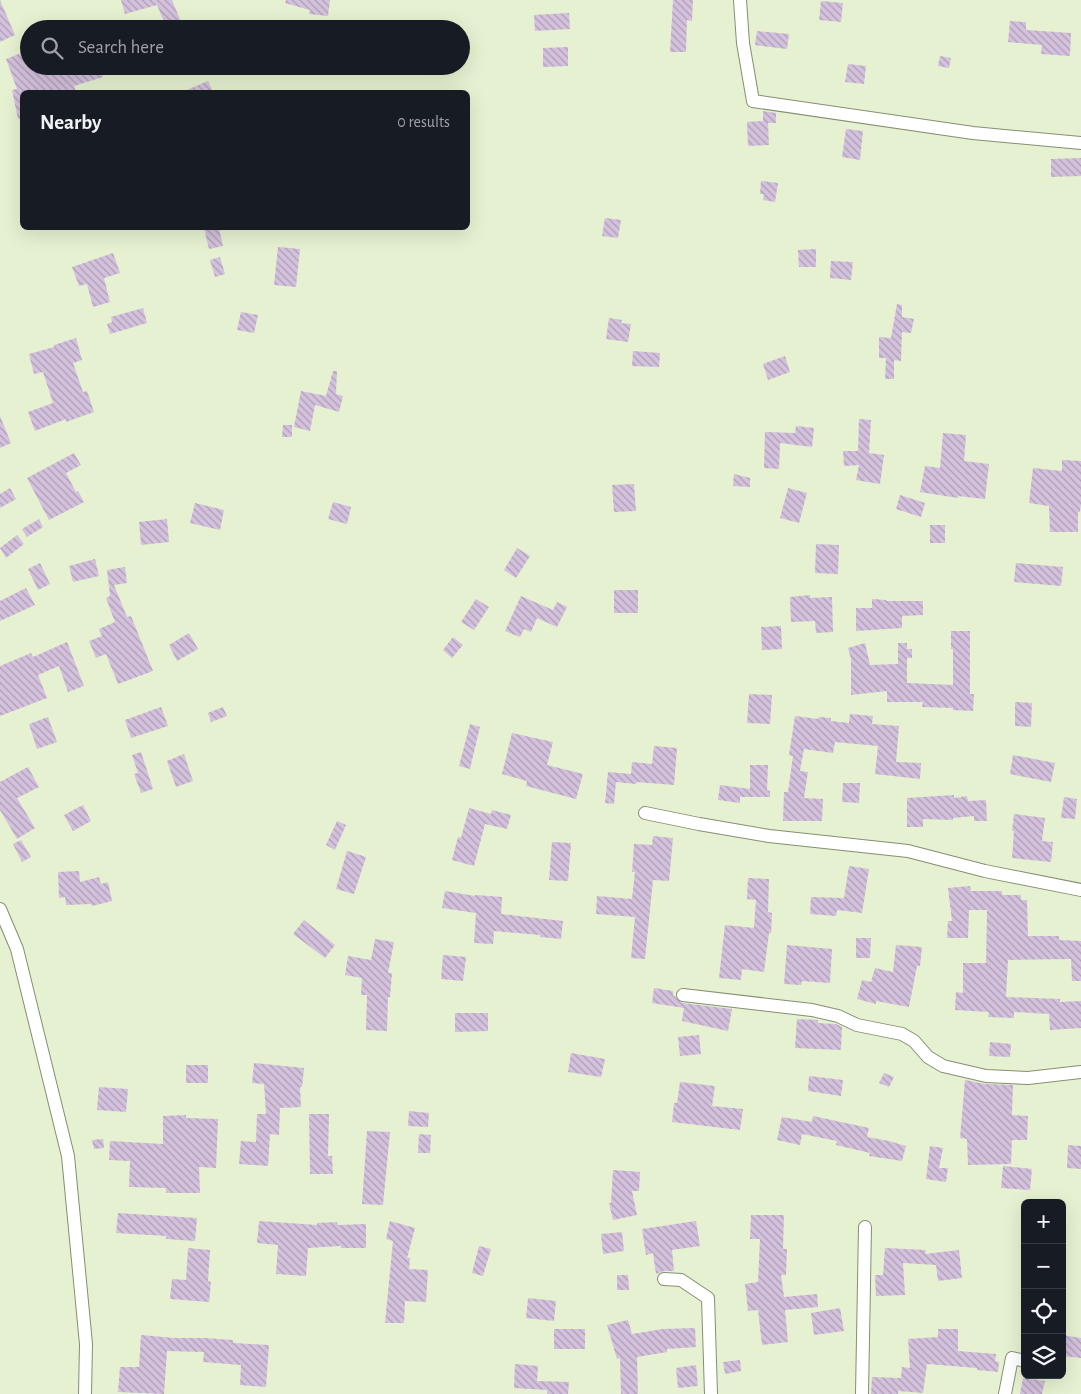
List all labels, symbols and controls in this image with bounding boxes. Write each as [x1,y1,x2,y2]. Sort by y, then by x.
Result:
search box [20,20,470,75]
icon: search [38,34,66,62]
text: Search here [78,38,164,57]
text: Nearby [40,112,101,133]
text: 0 results [397,114,450,130]
map controls [1021,1199,1066,1379]
button: + [1021,1199,1066,1244]
button: − [1021,1244,1066,1289]
button: locate [1021,1289,1066,1334]
button: layers [1021,1334,1066,1379]

